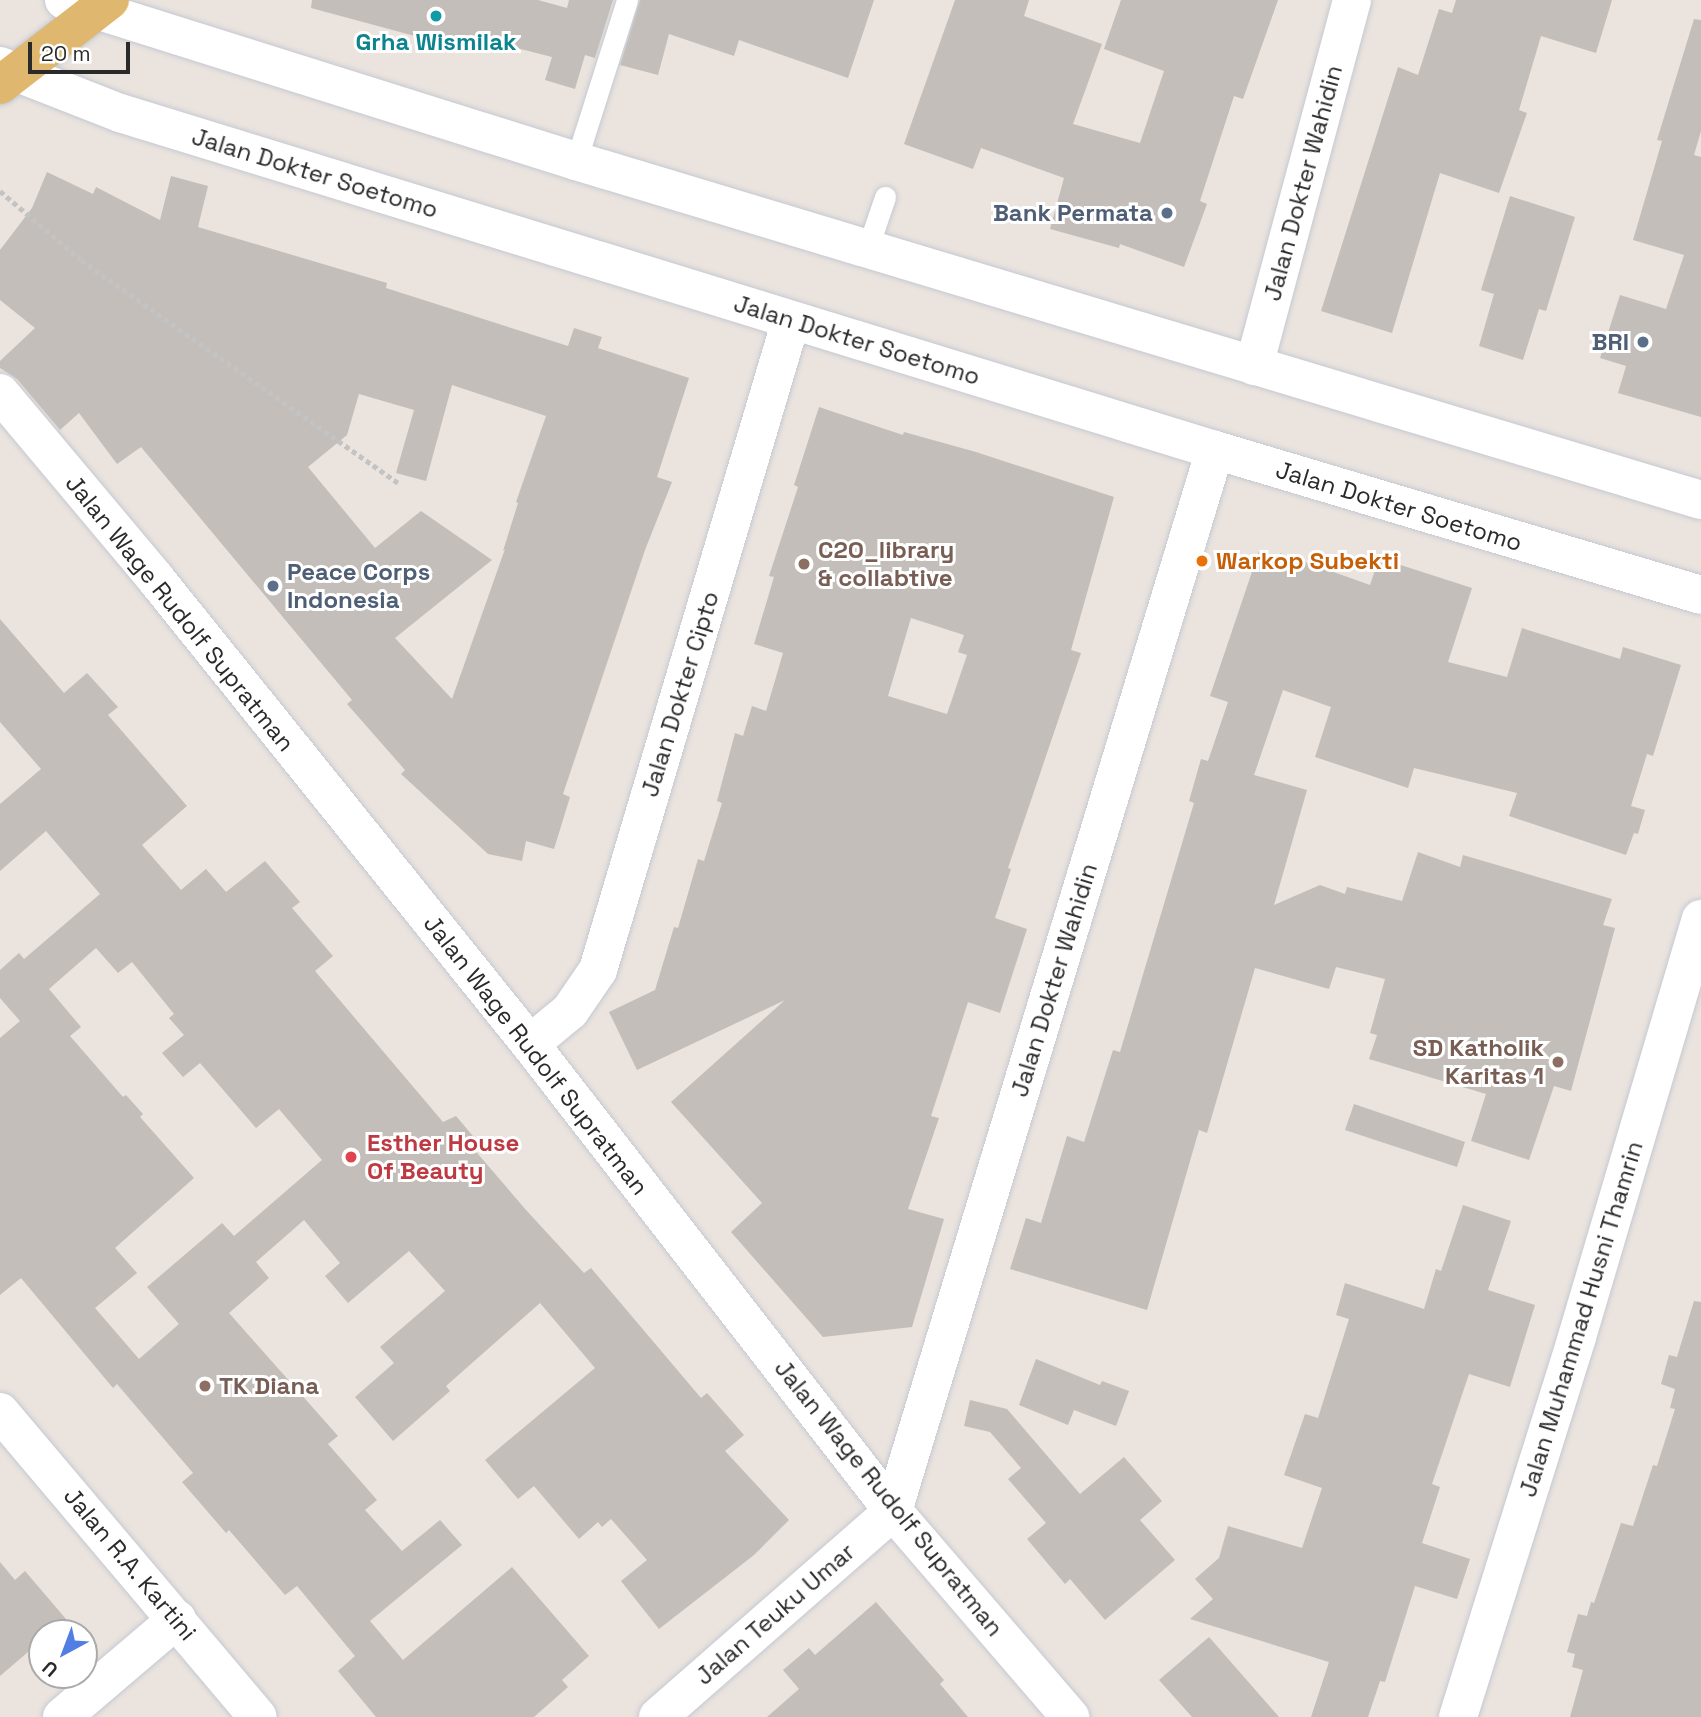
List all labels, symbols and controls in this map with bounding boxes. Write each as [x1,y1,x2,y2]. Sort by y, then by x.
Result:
marker: Grha Wismilak [428,8,444,24]
scale bar [32,28,133,72]
place label: Grha Wismilak [355,28,517,56]
text: 20 m [41,40,91,67]
street label: Jalan Dokter Wahidin [1258,62,1348,304]
street label: Jalan Dokter Soetomo [188,122,442,224]
place label: Bank Permata [993,199,1153,227]
marker: Bank Permata [1159,205,1175,221]
street label: Jalan Dokter Soetomo [730,289,984,391]
place label: BRI [1592,328,1629,356]
marker: BRI [1635,334,1651,350]
street label: Jalan Dokter Soetomo [1272,455,1526,557]
street label: Jalan Wage Rudolf Supratman [59,469,301,757]
place label: C2O_library & collabtive [818,536,954,592]
place label: Warkop Subekti [1216,547,1399,575]
marker: Warkop Subekti [1194,553,1210,569]
marker: C2O_library & collabtive [796,556,812,572]
place label: Peace Corps Indonesia [287,558,430,614]
marker: Peace Corps Indonesia [265,578,281,594]
street label: Jalan Dokter Cipto [635,588,725,800]
street label: Jalan Dokter Wahidin [1005,860,1103,1100]
street label: Jalan Wage Rudolf Supratman [418,909,654,1201]
place label: SD Katholik Karitas 1 [1413,1034,1544,1090]
marker: SD Katholik Karitas 1 [1550,1054,1566,1070]
place label: Esther House Of Beauty [367,1129,519,1185]
street label: Jalan Muhammad Husni Thamrin [1513,1137,1649,1501]
marker: Esther House Of Beauty [341,1147,361,1167]
street label: Jalan Wage Rudolf Supratman [768,1354,1010,1642]
place label: TK Diana [219,1372,319,1400]
marker: TK Diana [197,1378,213,1394]
street label: Jalan R.A. Kartini [57,1481,203,1647]
street label: Jalan Teuku Umar [689,1537,861,1691]
north arrow [28,1619,98,1689]
text: U [37,1655,63,1682]

